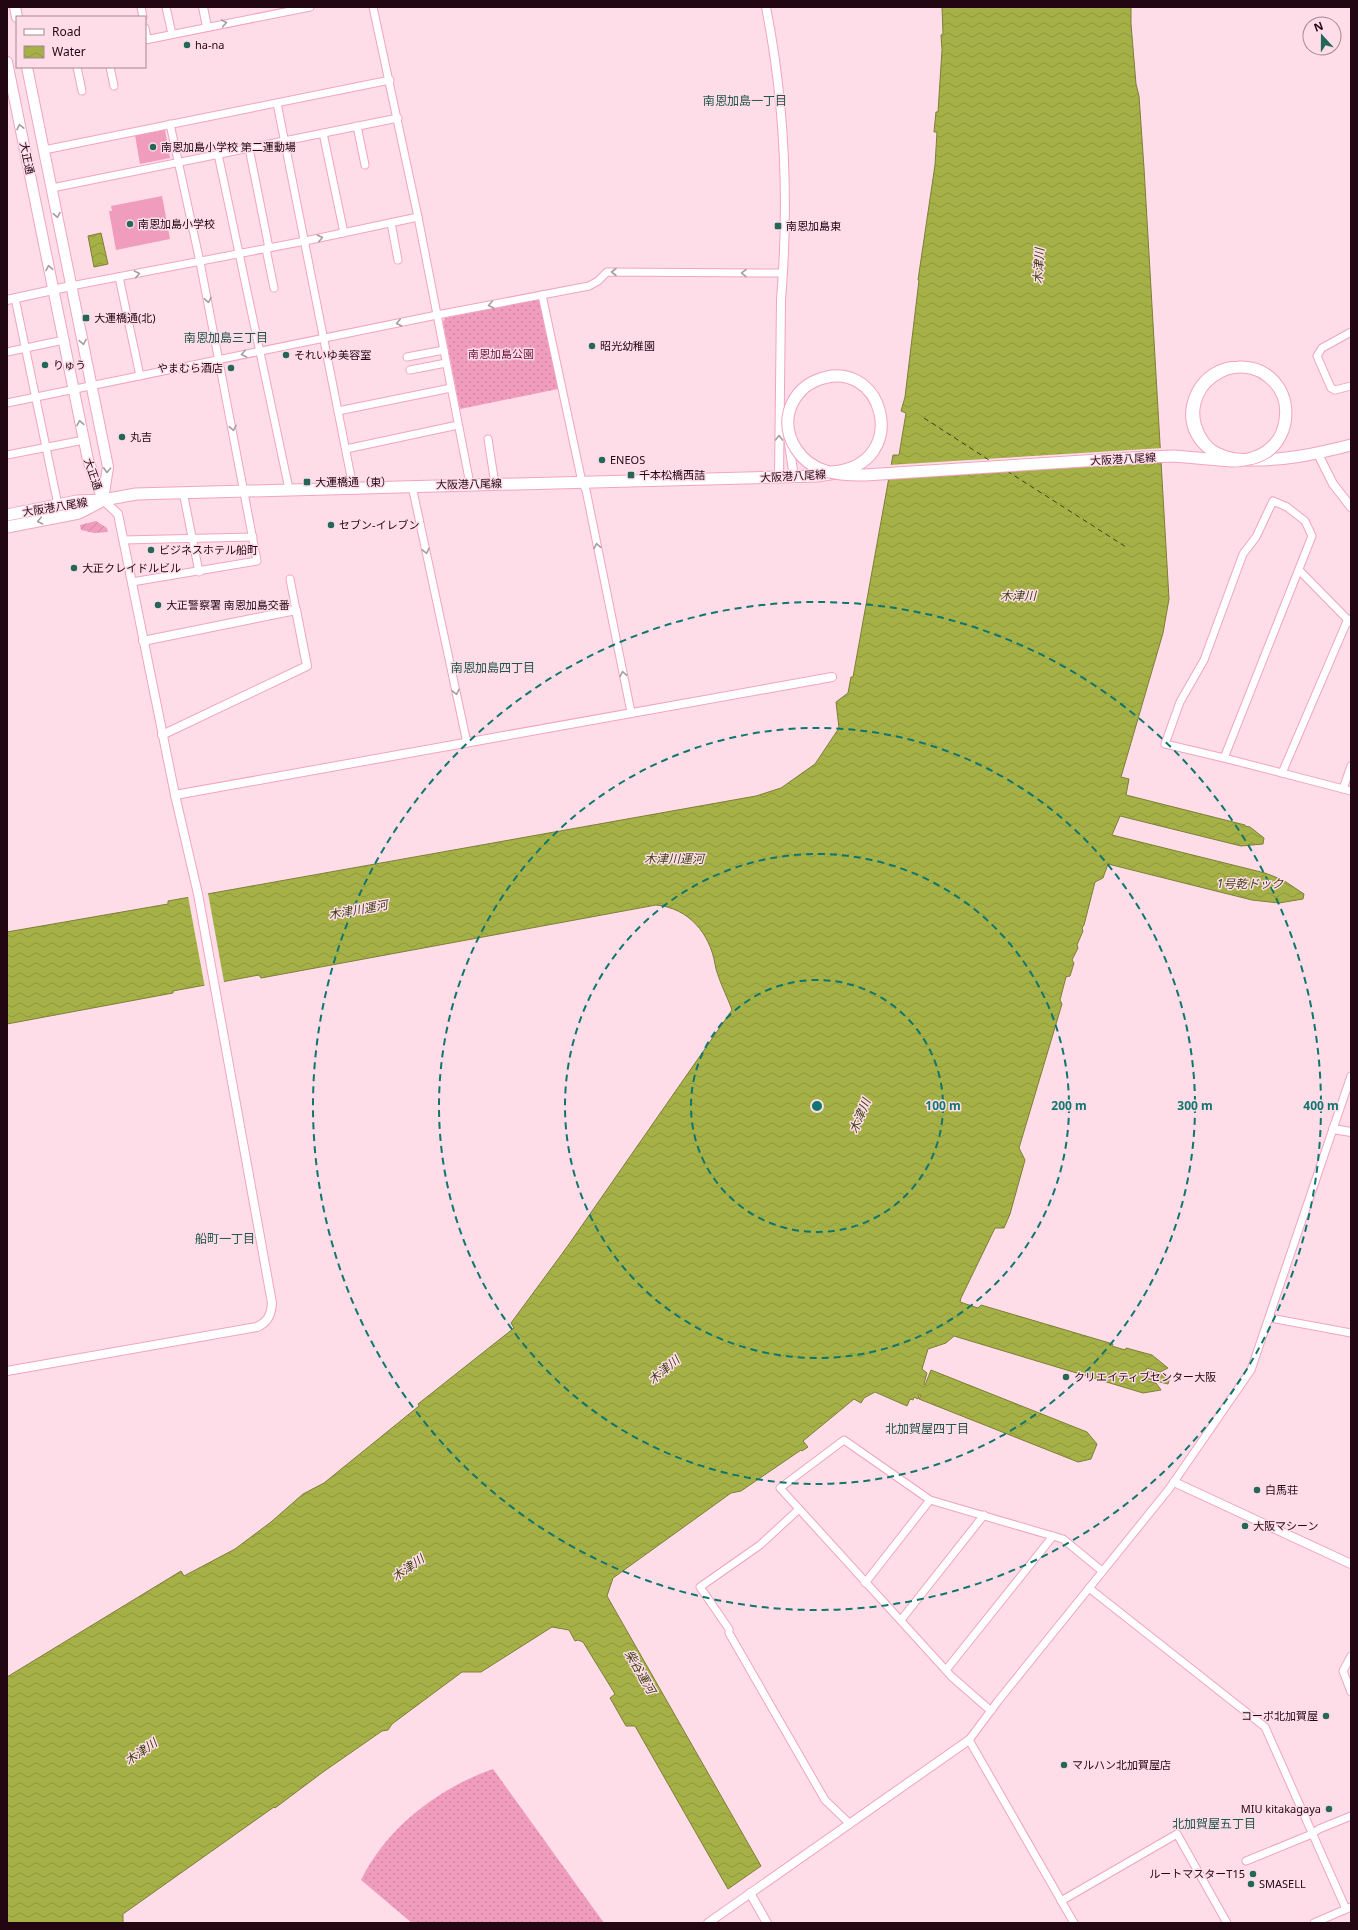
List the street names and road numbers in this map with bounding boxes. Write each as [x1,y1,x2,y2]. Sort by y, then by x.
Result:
street label: 大正通 [17,140,38,176]
street label: 大阪港八尾線 [1090,449,1156,468]
street label: 大正通 [81,456,106,492]
street label: 大阪港八尾線 [760,466,826,485]
street label: 大阪港八尾線 [436,475,502,492]
street label: 大阪港八尾線 [21,494,89,519]

